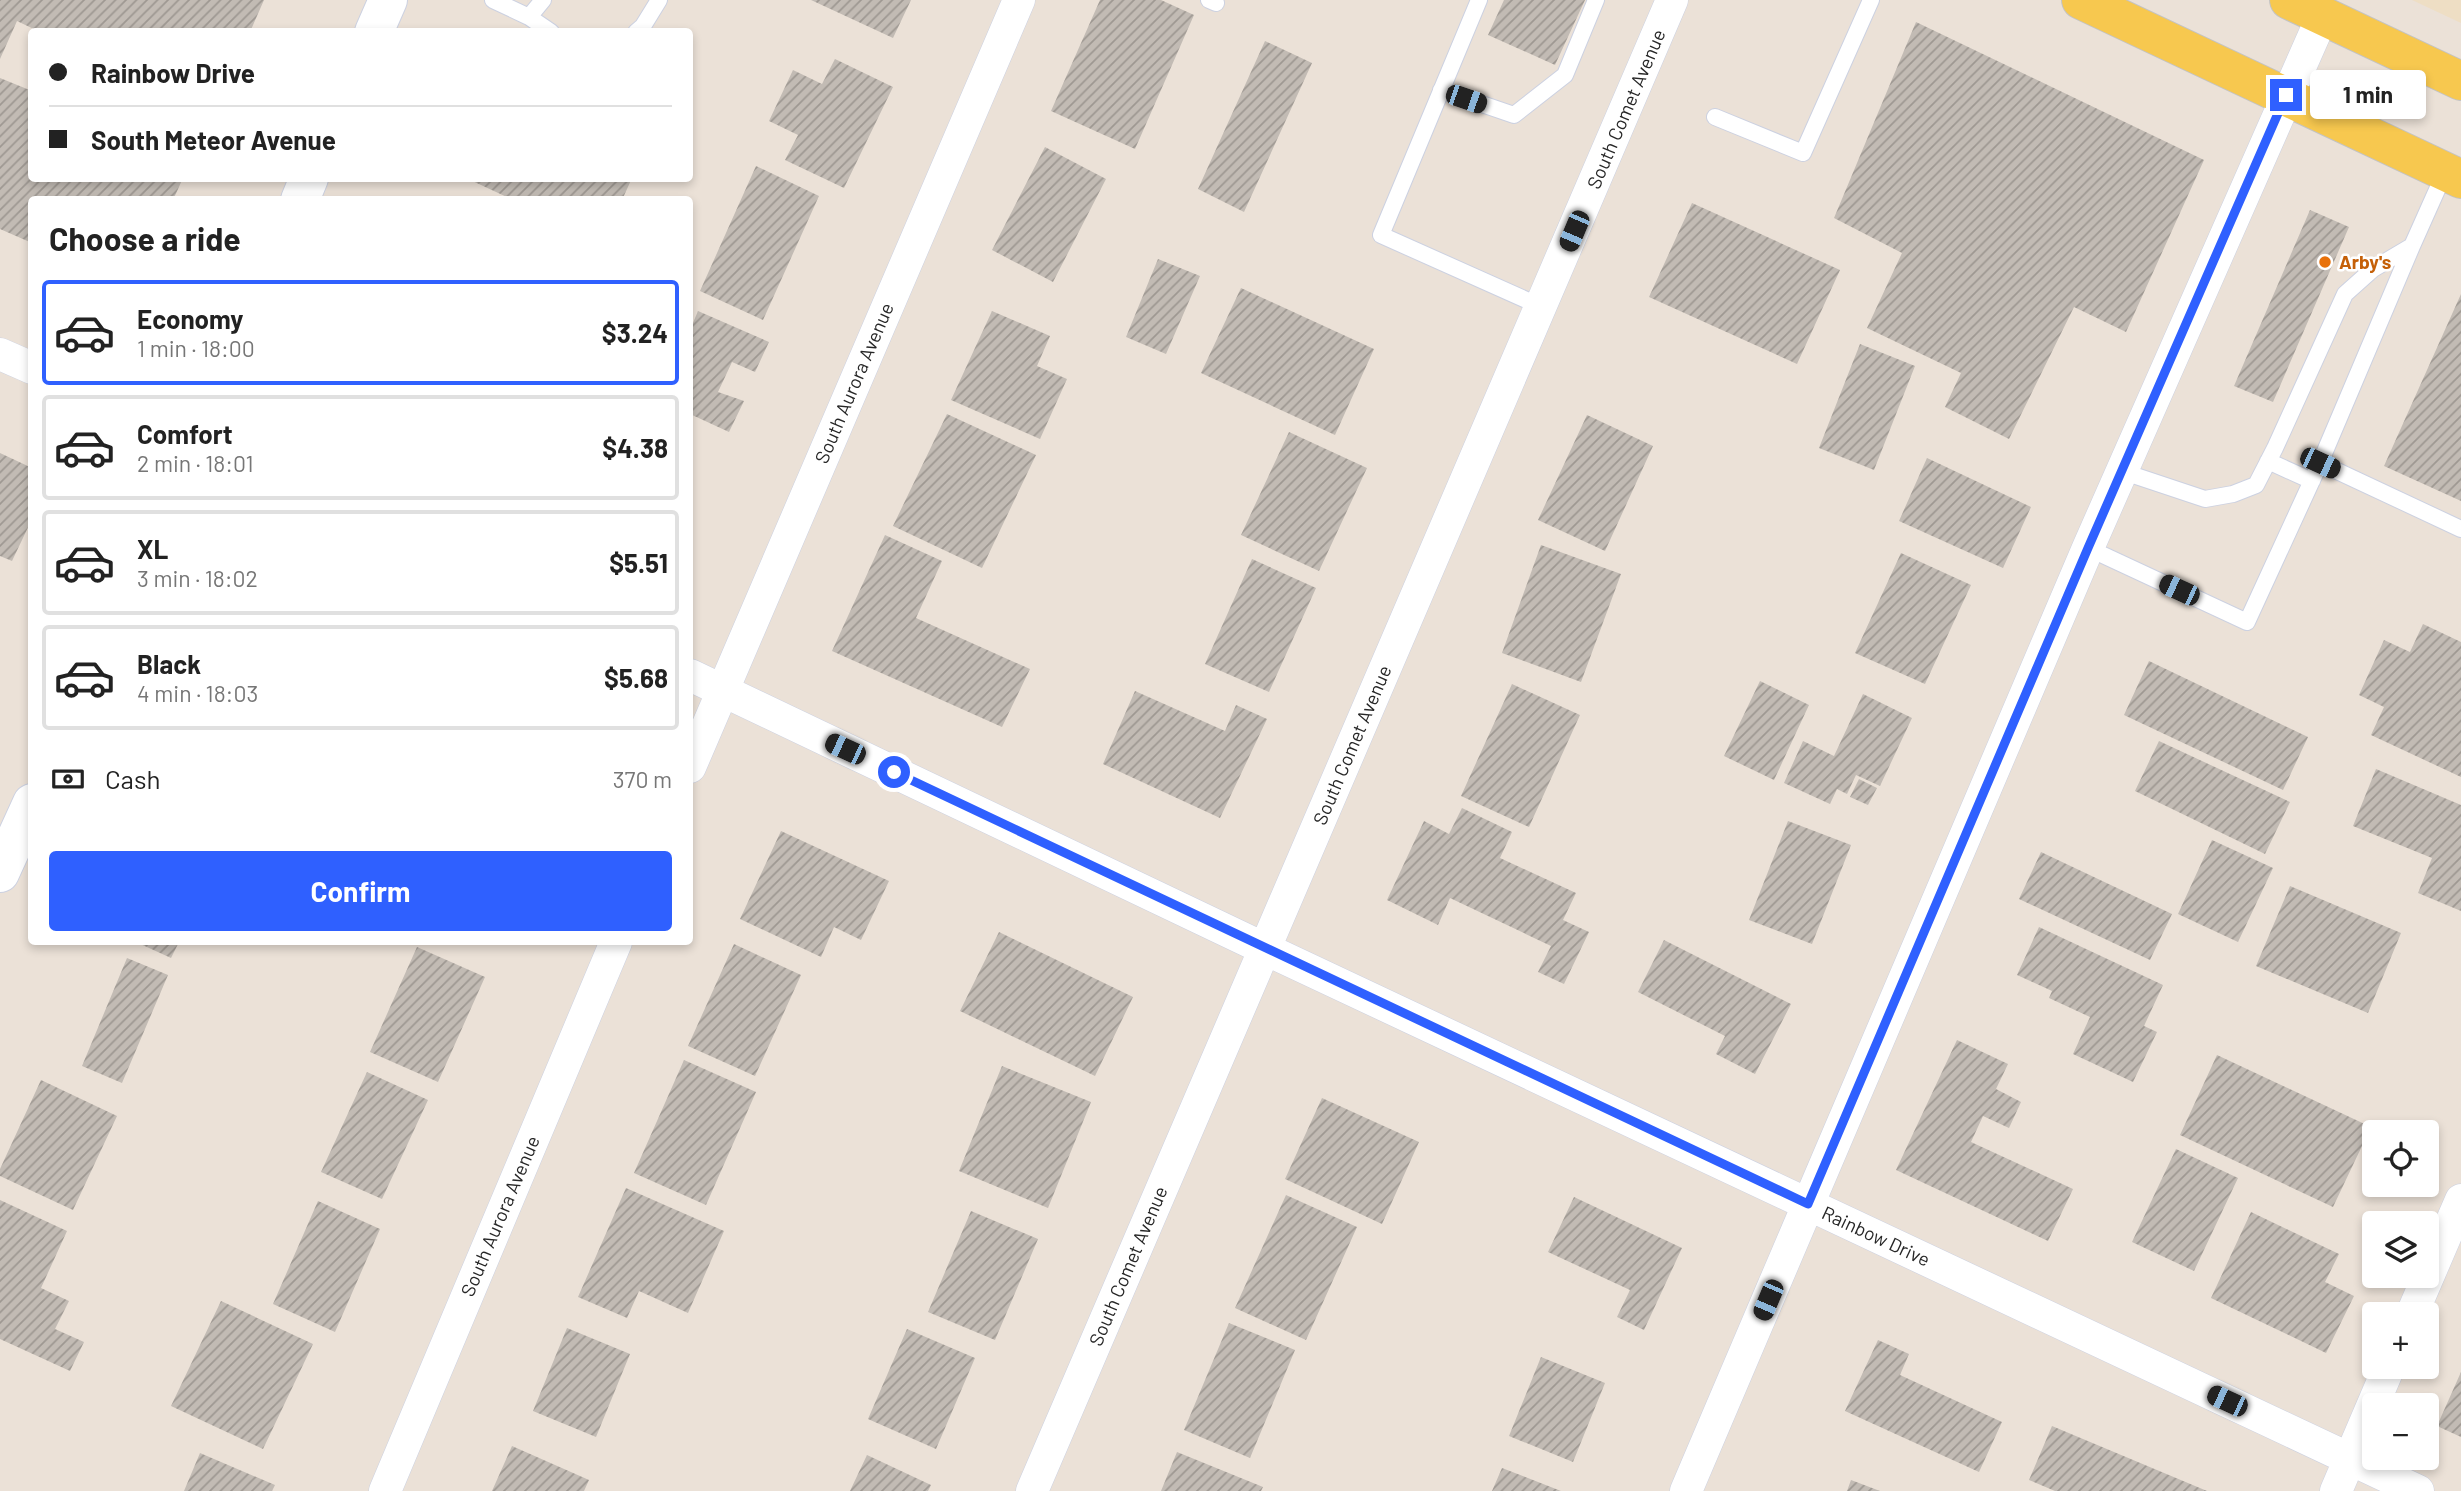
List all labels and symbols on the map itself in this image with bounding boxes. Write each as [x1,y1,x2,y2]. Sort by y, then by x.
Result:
street label: South Comet Avenue [1582,26,1670,192]
callout: 1 min [2310,70,2426,119]
route end [2270,79,2302,111]
car [1443,82,1490,116]
car [1557,208,1592,254]
place label: Arby's [2339,250,2391,273]
marker: Arby's [2317,254,2333,270]
street label: South Aurora Avenue [809,299,898,467]
car [2297,445,2344,481]
car [2156,572,2203,608]
street label: South Comet Avenue [1308,662,1396,828]
car [822,731,869,767]
route start [878,756,910,788]
street label: South Aurora Avenue [455,1132,544,1300]
street label: South Comet Avenue [1084,1183,1172,1349]
street label: Rainbow Drive [1819,1201,1934,1271]
car [1751,1277,1786,1323]
car [2204,1383,2251,1419]

